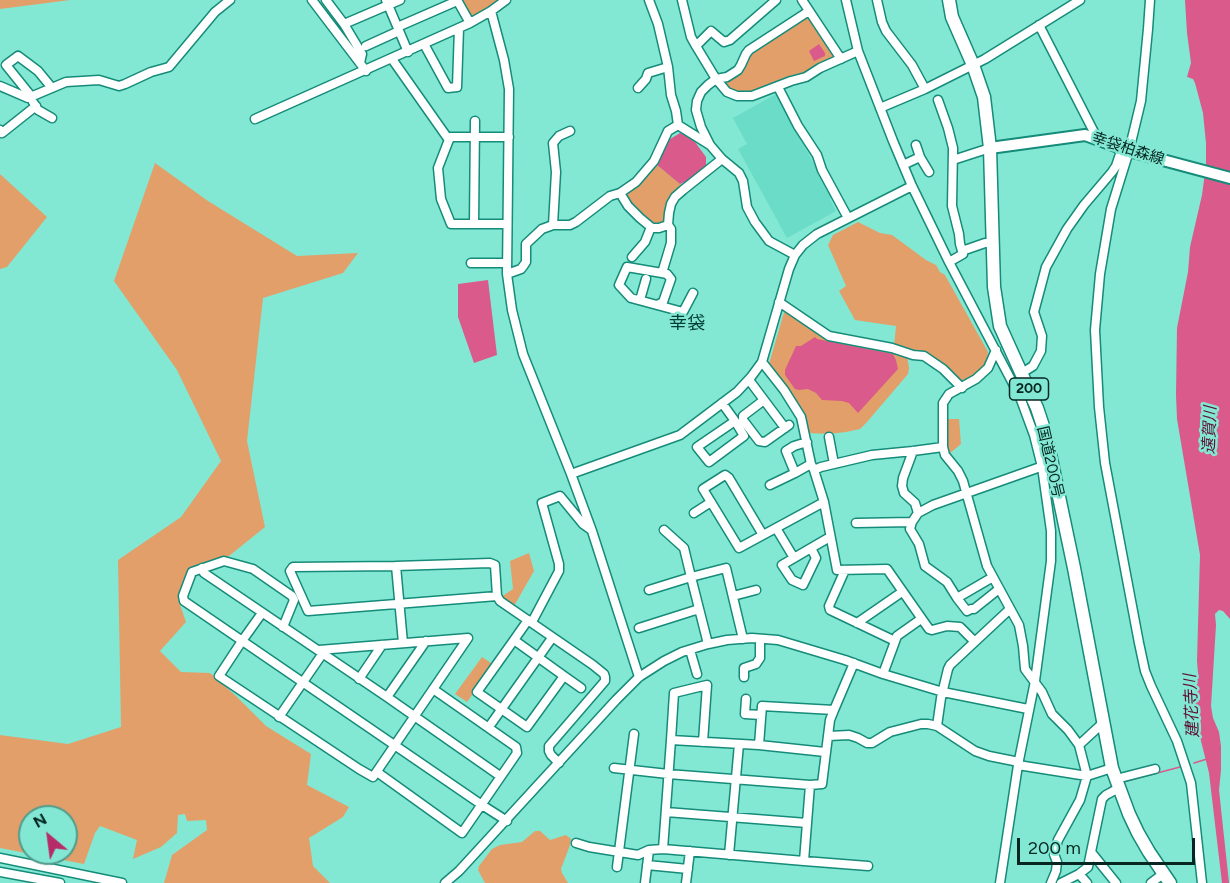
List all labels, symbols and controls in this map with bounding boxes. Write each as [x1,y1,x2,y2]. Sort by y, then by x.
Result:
street label: 幸袋柏森線 [1090,129,1166,169]
district label: 幸袋 [669,313,705,335]
road number: 200 [1010,378,1048,400]
water label: 遠賀川 [1200,406,1220,454]
street label: 国道200号 [1033,425,1067,499]
water label: 建花寺川 [1181,674,1203,738]
north arrow [18,805,78,865]
text: N [30,809,50,832]
scale bar [1020,826,1198,864]
text: 200 m [1028,837,1081,859]

